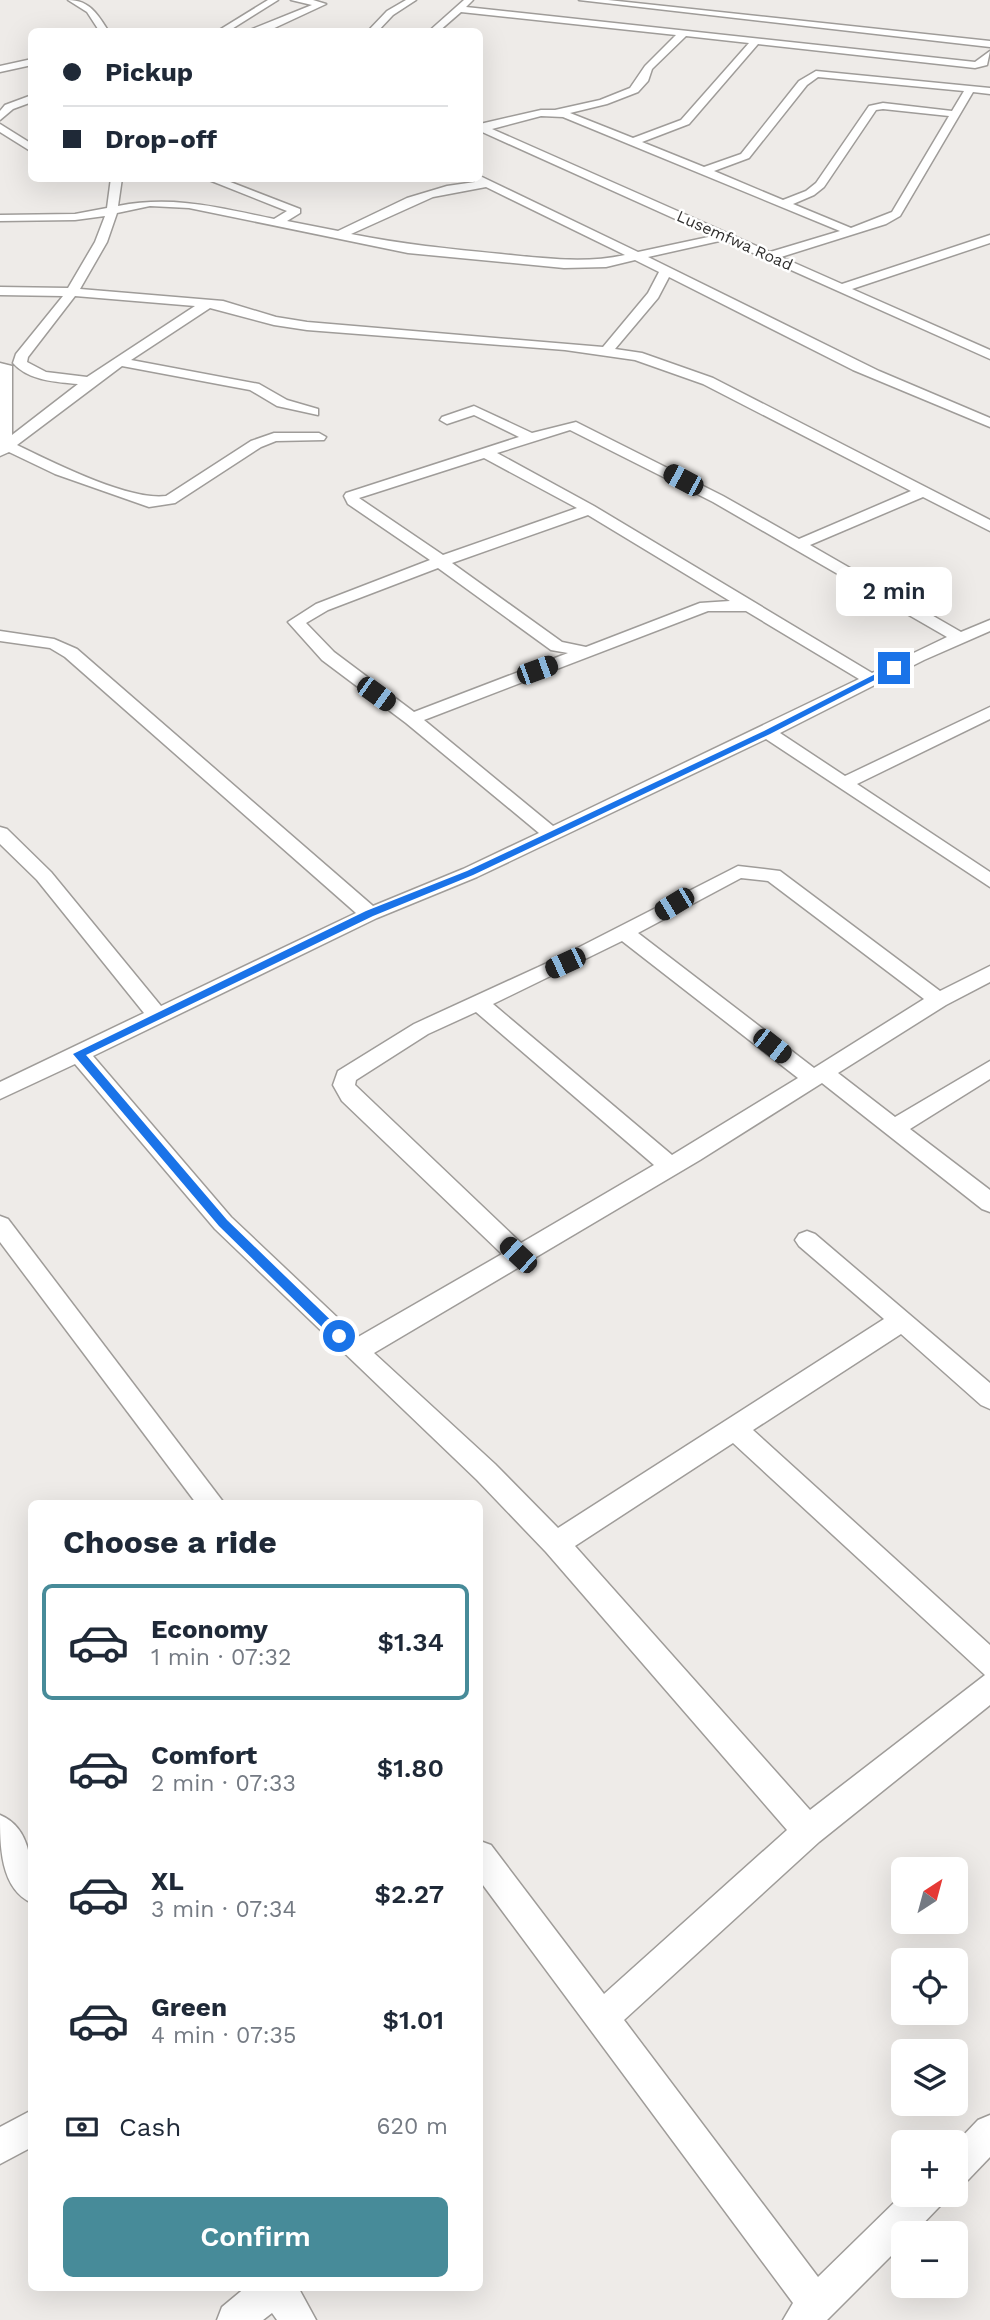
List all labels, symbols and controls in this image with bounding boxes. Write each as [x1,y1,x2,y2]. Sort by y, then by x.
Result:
text: Pickup [105,57,193,87]
text: Drop-off [105,124,217,154]
street label: Lusemfwa Road [674,206,796,275]
car [660,461,707,499]
callout: 2 min [836,566,952,616]
text: 2 min [862,578,926,605]
route end [878,652,910,684]
car [514,653,561,687]
car [353,673,400,715]
car [651,884,698,924]
car [542,945,589,981]
car [749,1025,796,1067]
car [496,1233,541,1277]
route start [323,1320,355,1352]
text: Choose a ride [63,1523,277,1561]
icon: car [67,1611,130,1674]
text: Economy [151,1614,268,1644]
text: $1.34 [378,1627,444,1657]
text: 1 min · 07:32 [151,1644,291,1671]
icon: car [67,1737,130,1800]
text: Comfort [151,1740,257,1770]
text: $1.80 [377,1753,444,1783]
text: 2 min · 07:33 [151,1770,296,1797]
north arrow [891,1857,968,1934]
map controls [891,1857,968,2298]
icon: car [67,1863,130,1926]
text: XL [151,1866,184,1896]
text: $2.27 [375,1879,444,1909]
text: 3 min · 07:34 [151,1896,296,1923]
button: locate [891,1948,968,2025]
icon: car [67,1989,130,2052]
text: Green [151,1992,227,2022]
text: $1.01 [382,2005,444,2035]
text: 4 min · 07:35 [151,2022,296,2049]
button: layers [891,2039,968,2116]
icon: cash [63,2108,101,2146]
text: Cash [119,2112,181,2142]
text: 620 m [377,2113,448,2140]
button: + [891,2130,968,2207]
button: Confirm [63,2197,448,2277]
button: − [891,2221,968,2298]

